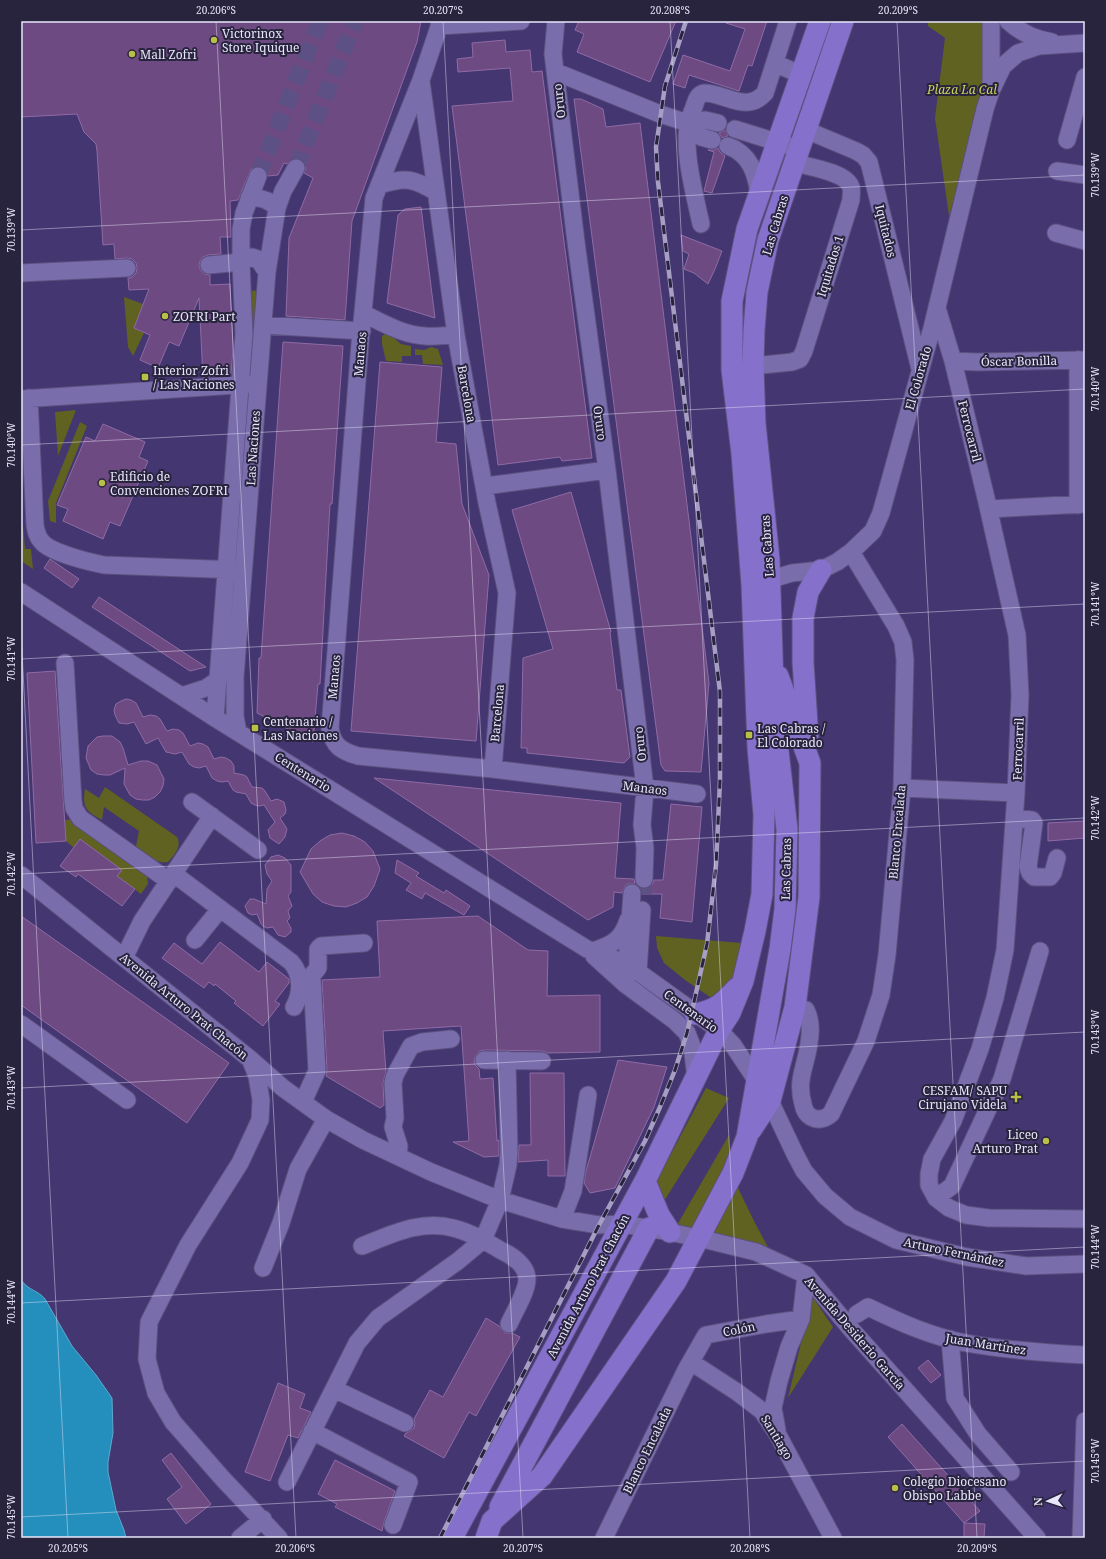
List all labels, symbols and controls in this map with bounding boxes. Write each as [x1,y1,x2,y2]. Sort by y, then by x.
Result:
text: 20.206°S [196,3,236,17]
text: 20.207°S [423,3,463,17]
text: 20.208°S [650,3,690,17]
text: 20.209°S [878,3,918,17]
place label: Victorinox Store Iquique [222,25,300,56]
marker: Victorinox Store Iquique [209,35,219,45]
place label: Mall Zofri [140,46,197,63]
marker: Mall Zofri [127,49,137,59]
park label: Plaza La Cal [926,81,997,98]
street label: Oruro [548,83,570,119]
text: 70.139°W [1088,152,1102,197]
street label: Las Cabras [758,193,792,257]
street label: Iquitados [871,203,901,259]
text: 70.139°W [4,207,18,252]
street label: Iquitados 1 [813,233,847,299]
place label: ZOFRI Part [173,308,235,325]
marker: ZOFRI Part [160,311,170,321]
street label: Manaos [350,331,370,377]
street label: El Colorado [901,344,935,412]
street label: Óscar Bonilla [981,352,1058,370]
place label: Interior Zofri / Las Naciones [153,362,235,393]
street label: Barcelona [454,364,480,424]
text: 70.140°W [1088,366,1102,411]
marker: Interior Zofri / Las Naciones [140,372,150,382]
street label: Ferrocarril [954,398,986,464]
street label: Oruro [589,405,611,441]
street label: Las Naciones [242,410,264,486]
text: 70.140°W [4,422,18,467]
place label: Edificio de Convenciones ZOFRI [110,468,228,499]
marker: Edificio de Convenciones ZOFRI [97,478,107,488]
street label: Las Cabras [756,515,778,577]
text: 70.141°W [1088,581,1102,626]
text: 70.141°W [4,636,18,681]
street label: Manaos [324,654,344,700]
street label: Barcelona [486,683,508,742]
place label: Centenario / Las Naciones [263,713,338,744]
street label: Ferrocarril [1008,717,1028,781]
place label: Las Cabras / El Colorado [757,720,826,751]
marker: Centenario / Las Naciones [250,723,260,733]
street label: Oruro [629,726,651,762]
marker: Las Cabras / El Colorado [744,730,754,740]
street label: Centenario [272,748,334,796]
street label: Manaos [622,777,668,799]
street label: Blanco Encalada [884,784,910,880]
text: 70.142°W [1088,795,1102,840]
street label: Las Cabras [777,838,795,900]
text: 70.142°W [4,851,18,896]
street label: Avenida Arturo Prat Chacón [116,949,252,1063]
street label: Centenario [660,986,722,1036]
text: 70.143°W [1088,1009,1102,1054]
text: 70.143°W [4,1065,18,1110]
place label: CESFAM/ SAPU Cirujano Videla [918,1082,1007,1113]
marker: CESFAM/ SAPU Cirujano Videla [1010,1091,1022,1103]
place label: Liceo Arturo Prat [973,1126,1038,1157]
marker: Liceo Arturo Prat [1041,1136,1051,1146]
street label: Avenida Arturo Prat Chacón [543,1211,633,1361]
text: 70.144°W [1088,1224,1102,1269]
street label: Arturo Fernández [902,1233,1006,1271]
street label: Avenida Desiderio García [801,1273,909,1394]
text: 70.144°W [4,1279,18,1324]
street label: Colón [721,1317,757,1340]
street label: Juan Martínez [943,1329,1028,1359]
street label: Blanco Encalada [619,1404,675,1496]
street label: Santiago [757,1412,797,1463]
text: 70.145°W [1088,1438,1102,1483]
place label: Colegio Diocesano Obispo Labbe [903,1473,1006,1504]
north arrow [1028,1481,1068,1521]
marker: Colegio Diocesano Obispo Labbe [890,1483,900,1493]
text: 70.145°W [4,1494,18,1539]
text: N [1030,1496,1045,1506]
text: 20.205°S [48,1541,88,1555]
text: 20.206°S [275,1541,315,1555]
text: 20.207°S [503,1541,543,1555]
text: 20.208°S [730,1541,770,1555]
text: 20.209°S [957,1541,997,1555]

